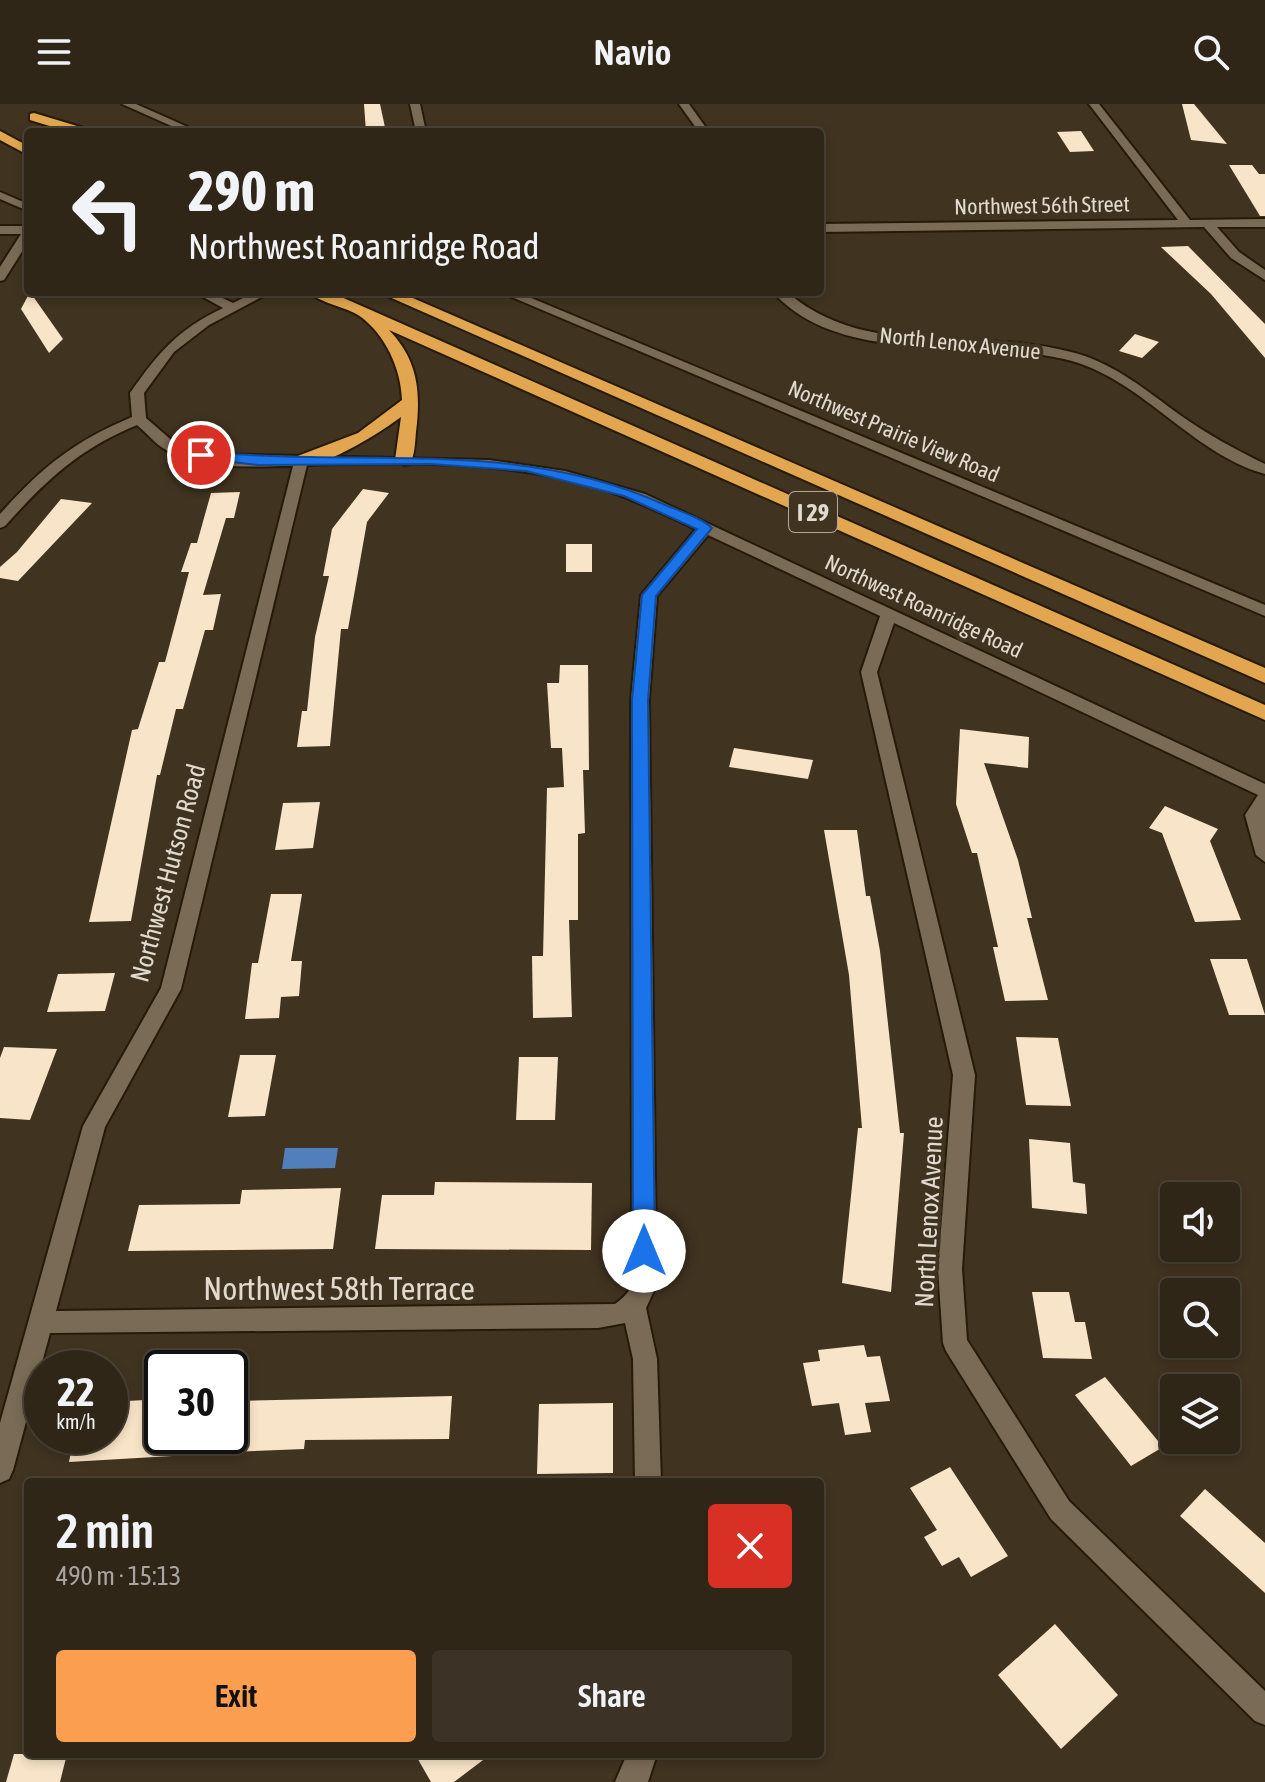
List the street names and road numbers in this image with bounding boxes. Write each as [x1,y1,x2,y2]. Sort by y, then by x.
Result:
street label: Northwest 56th Street [954,190,1130,220]
street label: North Lenox Avenue [878,322,1042,364]
street label: Northwest Prairie View Road [784,375,1004,487]
road number: I 29 [789,492,837,532]
street label: Northwest Roanridge Road [821,549,1027,663]
street label: Northwest Hutson Road [124,761,212,985]
street label: North Lenox Avenue [909,1116,949,1308]
street label: Northwest 58th Terrace [203,1270,475,1307]

